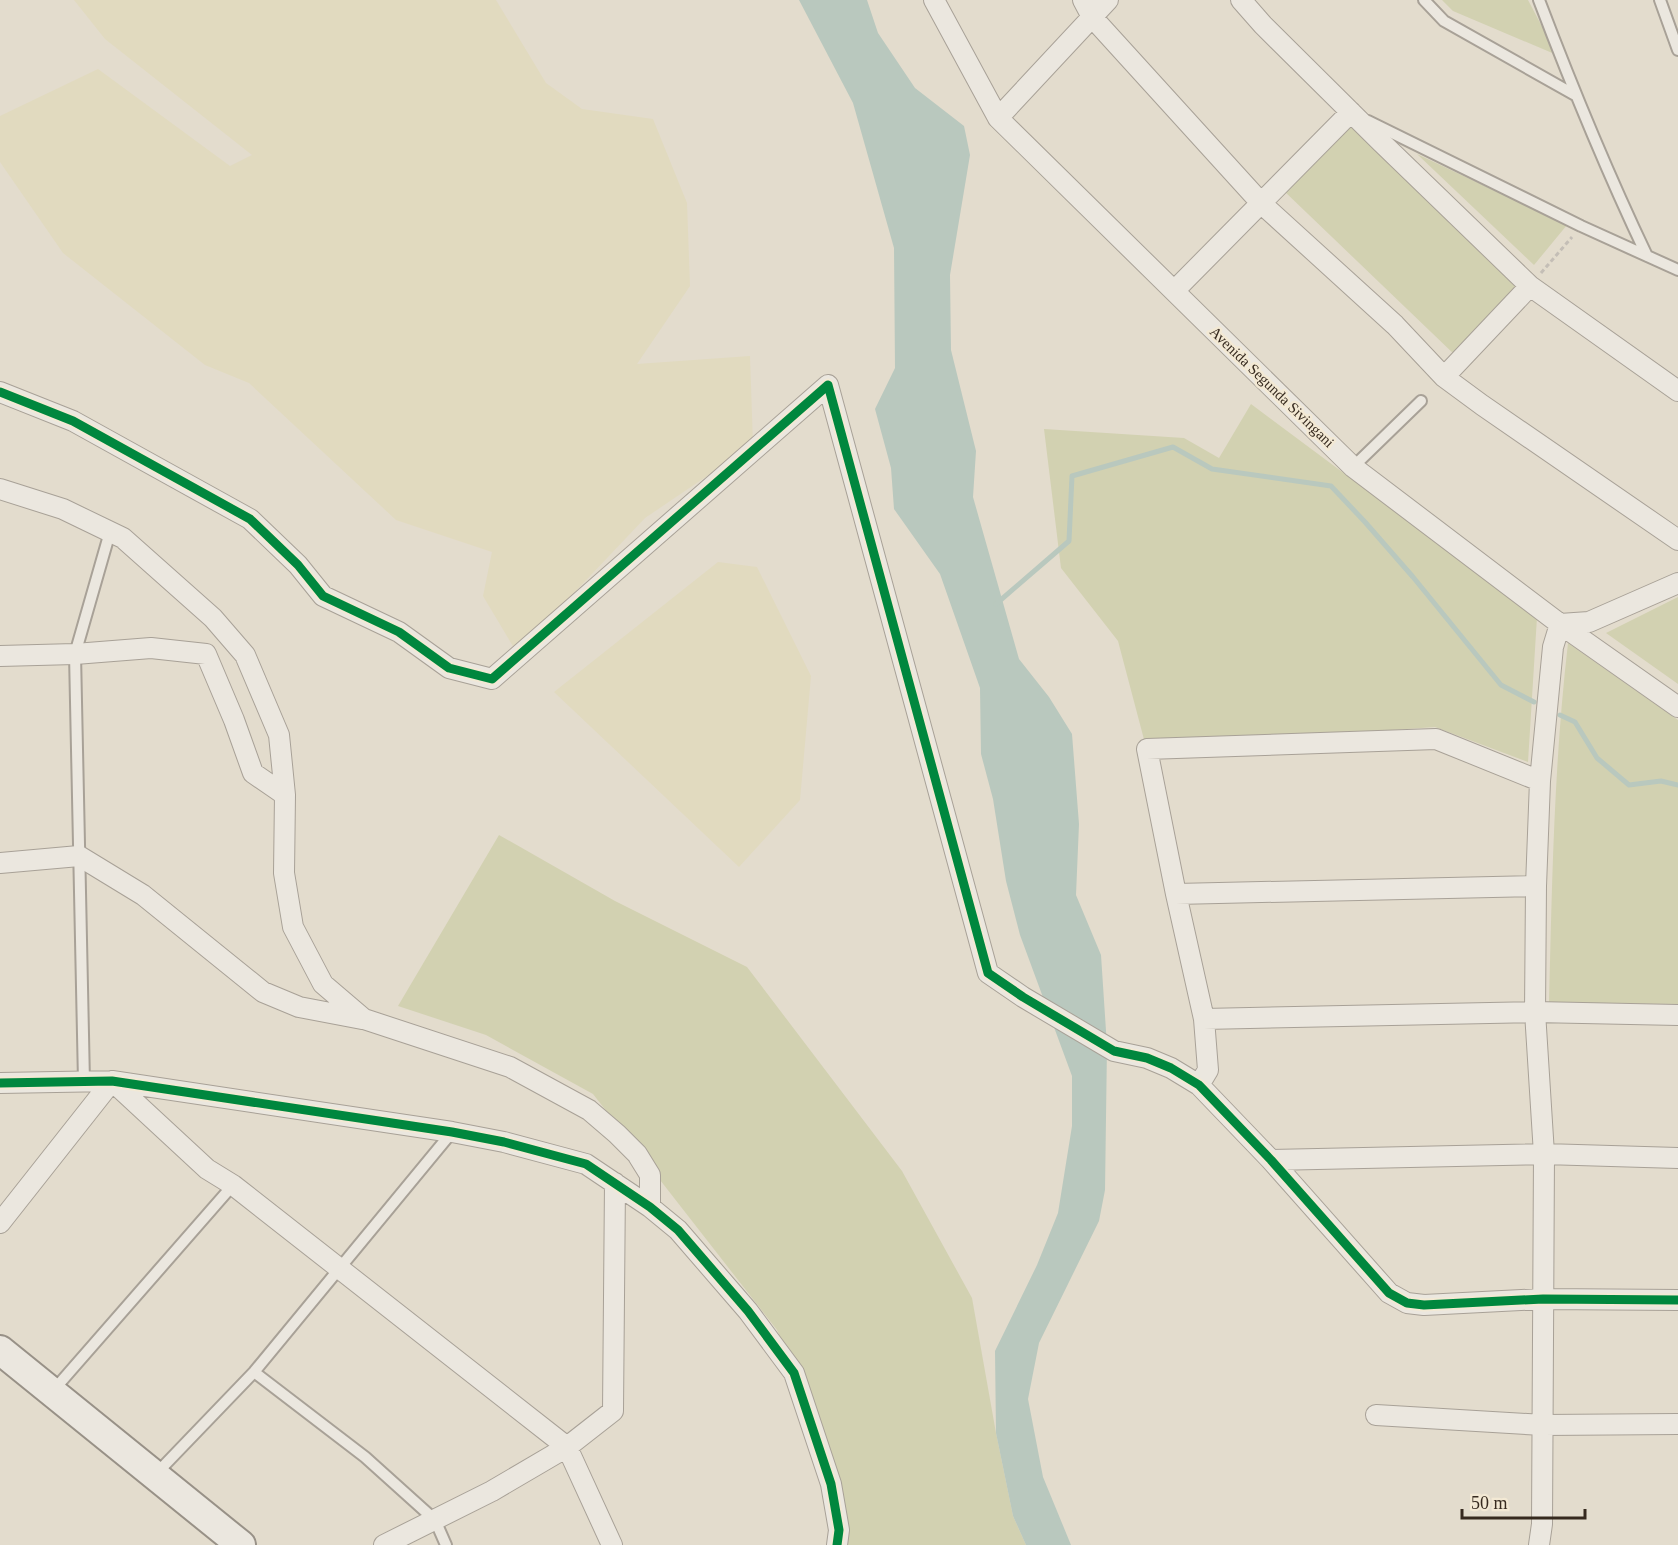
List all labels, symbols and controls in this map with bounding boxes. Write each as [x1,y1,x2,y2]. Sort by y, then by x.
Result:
street label: Avenida Segunda Sivingani [1207,323,1337,451]
scale bar [1462,1482,1585,1520]
text: 50 m [1471,1493,1508,1513]

